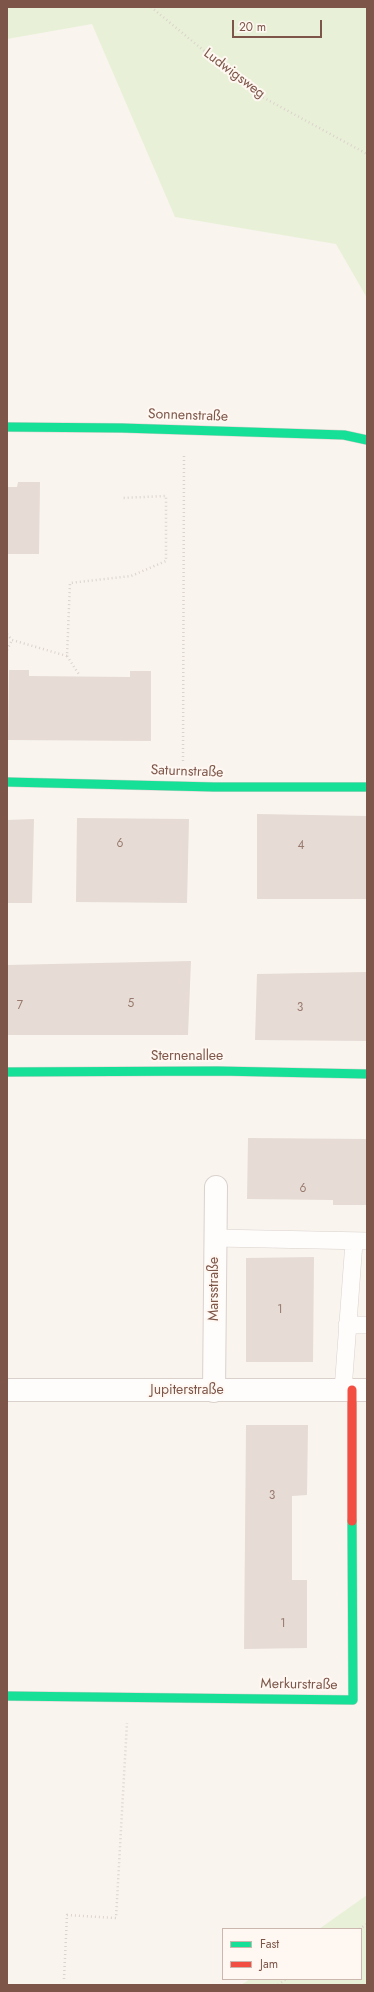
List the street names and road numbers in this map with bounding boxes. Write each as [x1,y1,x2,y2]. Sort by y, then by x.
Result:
street label: Ludwigsweg [200,45,268,103]
street label: Sonnenstraße [148,406,228,426]
street label: Saturnstraße [150,762,224,782]
street label: Sternenallee [151,1049,223,1065]
street label: Marsstraße [207,1257,223,1321]
street label: Jupiterstraße [150,1383,224,1399]
street label: Merkurstraße [260,1676,338,1694]

